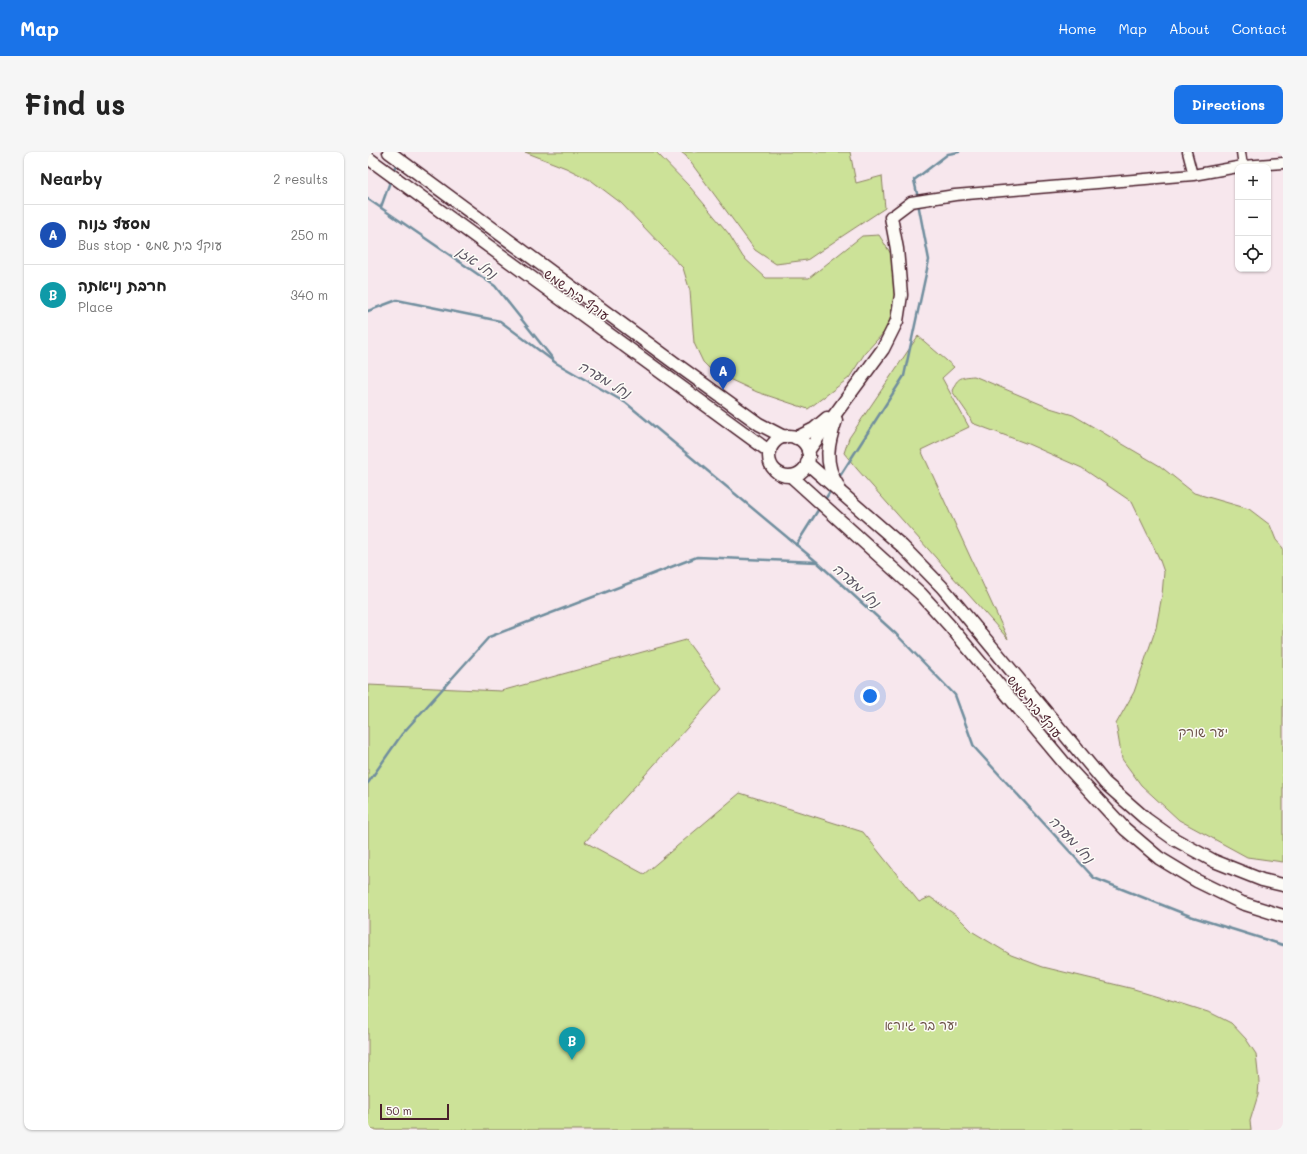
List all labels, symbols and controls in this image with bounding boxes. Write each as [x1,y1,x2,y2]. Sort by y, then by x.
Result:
text: Map [20,16,59,41]
text: Home [1058,19,1096,38]
text: Map [1118,19,1147,38]
text: About [1169,19,1210,38]
text: Contact [1232,19,1287,38]
button: Directions [1174,85,1283,124]
text: Find us [24,86,125,122]
map controls [1235,164,1271,272]
button: + [1235,164,1271,200]
text: Nearby [40,167,102,189]
text: 2 results [273,170,328,187]
button: − [1235,200,1271,236]
text: מסעף זנוח [78,213,151,233]
text: A [48,226,58,243]
text: 250 m [291,226,328,243]
text: Bus stop · עוקף בית שמש [78,236,222,253]
button: locate [1235,236,1271,272]
water label: נחל אזן [453,241,502,283]
street label: עוקף בית שמש [541,265,613,323]
text: חרבת נייאתה [78,275,167,295]
text: B [49,286,57,303]
text: 340 m [290,286,328,303]
text: Place [78,298,113,315]
water label: נחל מערה [575,356,635,403]
pin: A [710,357,736,390]
water label: נחל מערה [829,559,886,612]
street label: עוקף בית שמש [1004,671,1066,741]
your location [860,686,880,706]
park label: יער שורק [1178,723,1228,740]
water label: נחל מערה [1045,811,1099,867]
park label: יער בר גיורא [885,1016,957,1033]
pin: B [559,1027,585,1060]
scale bar [380,1102,449,1121]
text: 50 m [386,1103,412,1118]

